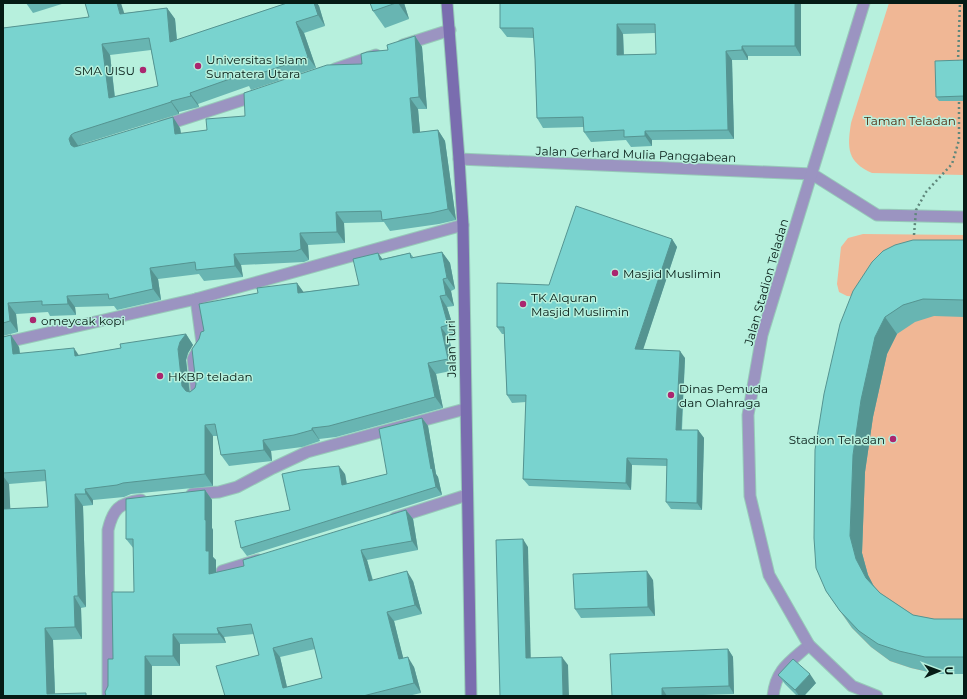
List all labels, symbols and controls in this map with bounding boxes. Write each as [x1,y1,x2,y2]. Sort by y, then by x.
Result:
place label: Universitas Islam Sumatera Utara [206,52,307,81]
marker: Universitas Islam Sumatera Utara [193,61,203,71]
place label: SMA UISU [74,63,135,78]
marker: SMA UISU [138,65,148,75]
park label: Taman Teladan [864,113,956,128]
street label: Jalan Gerhard Mulia Panggabean [534,143,737,165]
street label: Jalan Stadion Teladan [740,217,791,348]
place label: Masjid Muslimin [623,266,721,281]
marker: Masjid Muslimin [610,268,620,278]
place label: TK Alquran Masjid Muslimin [531,290,629,319]
marker: TK Alquran Masjid Muslimin [518,299,528,309]
place label: omeycak kopi [41,313,125,328]
marker: omeycak kopi [28,315,38,325]
street label: Jalan Turi [443,320,459,379]
place label: HKBP teladan [168,369,253,384]
marker: HKBP teladan [155,371,165,381]
place label: Dinas Pemuda dan Olahraga [679,381,768,410]
marker: Dinas Pemuda dan Olahraga [666,390,676,400]
place label: Stadion Teladan [789,432,885,447]
marker: Stadion Teladan [888,434,898,444]
north arrow [919,651,959,691]
text: U [942,666,956,675]

